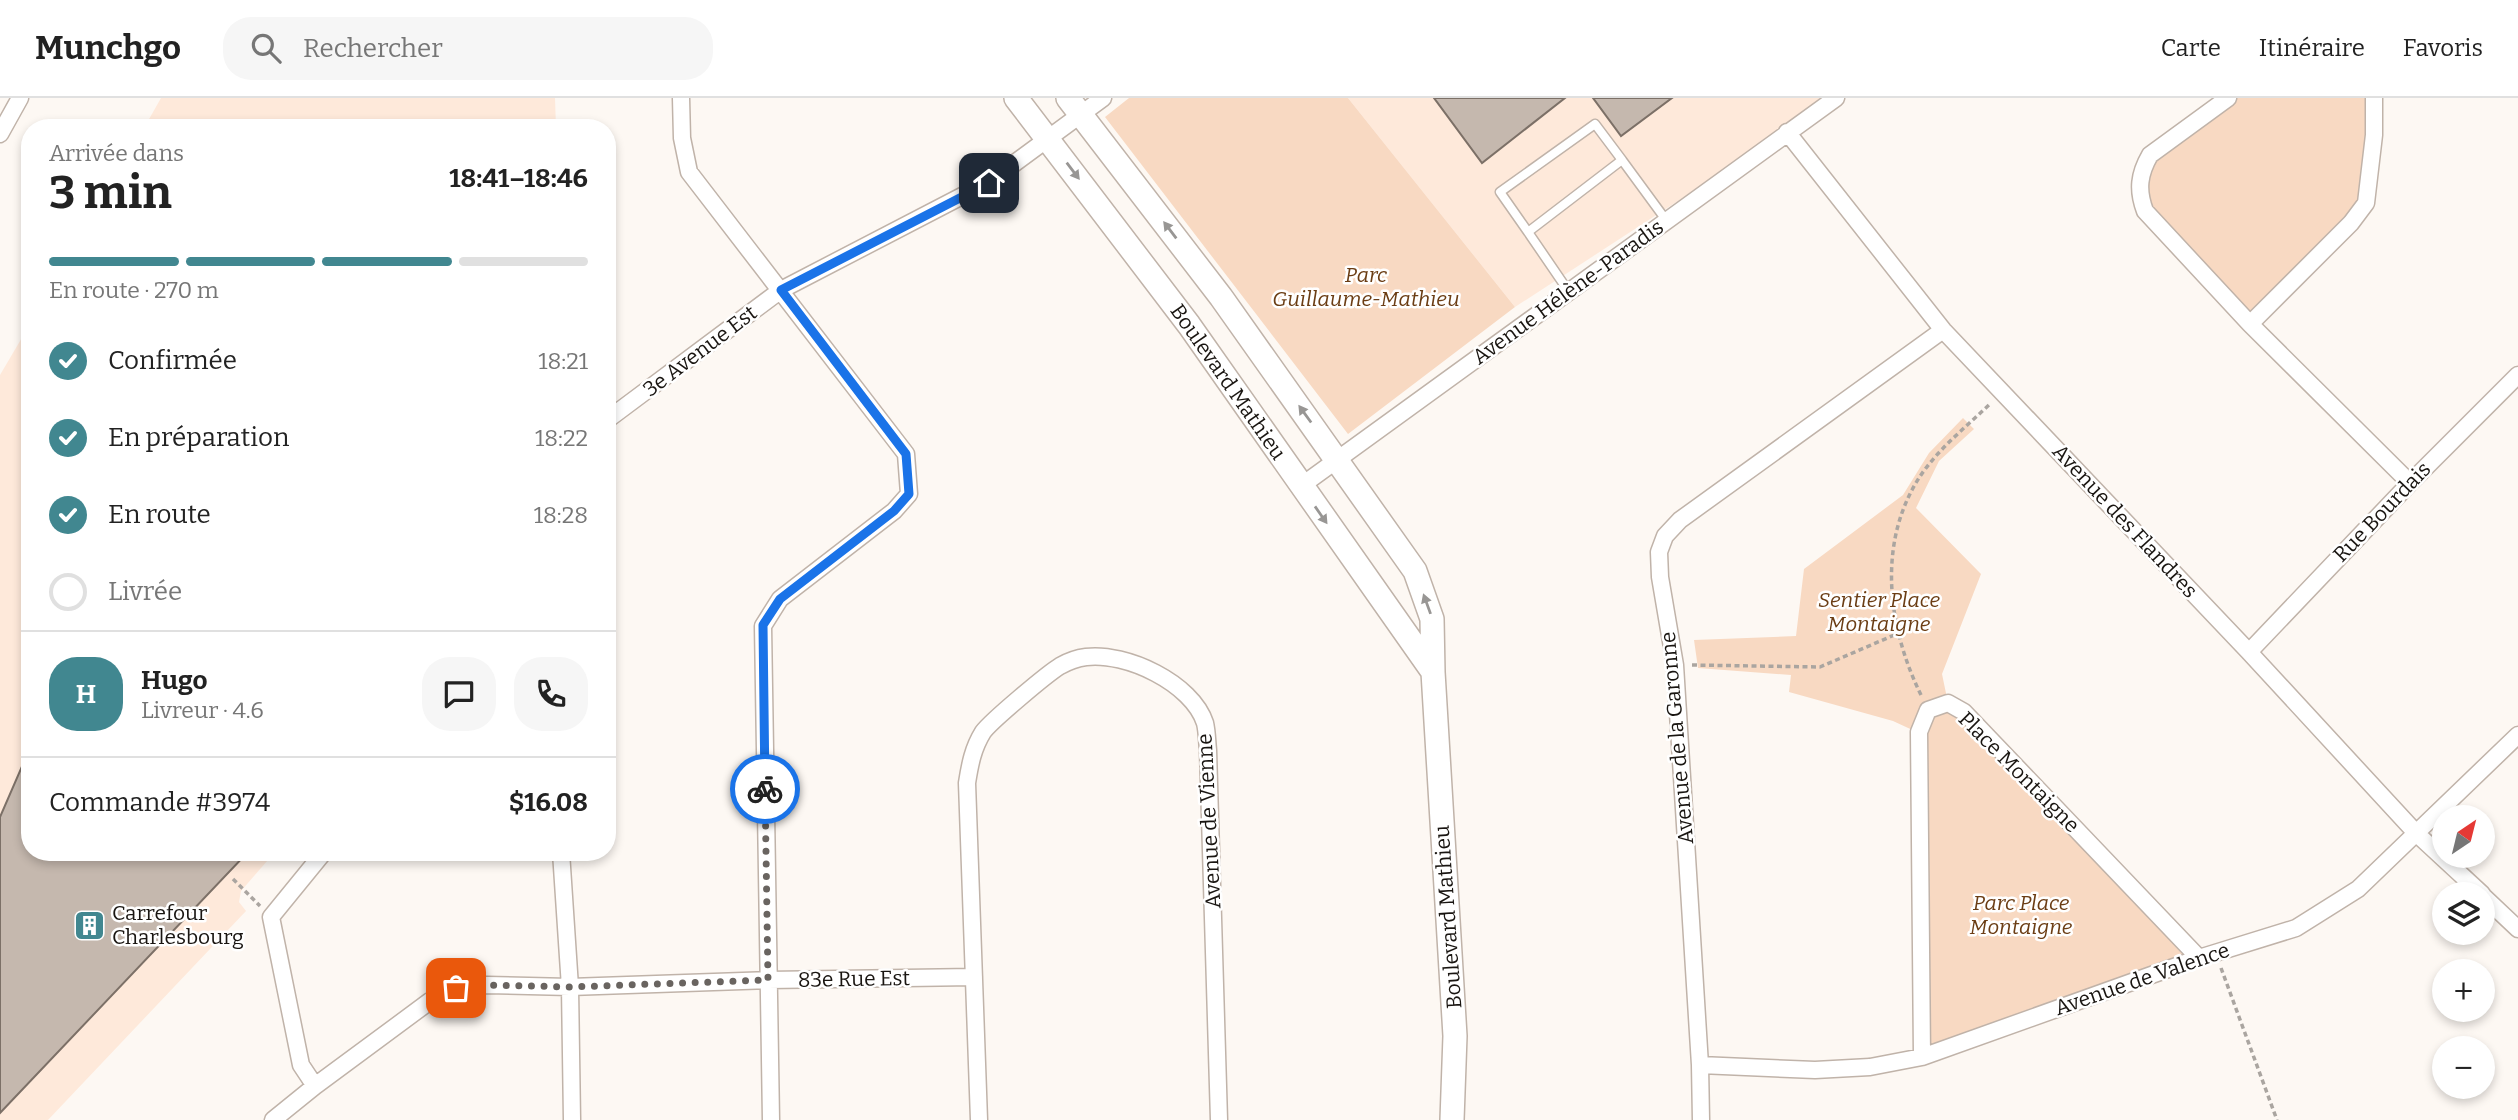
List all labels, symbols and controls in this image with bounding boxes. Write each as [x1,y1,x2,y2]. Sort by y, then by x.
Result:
search box [223,17,713,80]
text: Munchgo [35,28,181,68]
icon: search [247,29,285,67]
text: Rechercher [303,33,443,64]
text: Carte [2161,34,2221,62]
text: Itinéraire [2259,34,2365,62]
text: Favoris [2403,34,2483,62]
text: Arrivée dans [49,139,184,167]
pin [959,153,1019,213]
one-way arrow [1065,162,1080,180]
text: 18:41–18:46 [449,163,588,194]
icon: home [970,164,1008,202]
text: 3 min [49,165,172,220]
street label: Avenue Hélène-Paradis [1467,214,1669,370]
one-way arrow [1163,221,1177,240]
park label: Parc Guillaume-Mathieu [1272,262,1460,312]
text: En route · 270 m [49,276,219,304]
street label: Boulevard Mathieu [1165,299,1291,465]
street label: 3e Avenue Est [638,300,762,402]
icon: check [49,342,87,380]
text: Confirmée [108,345,237,376]
text: 18:21 [538,347,588,375]
one-way arrow [1298,405,1312,423]
icon: check [49,419,87,457]
text: En préparation [108,422,289,453]
text: 18:22 [535,424,588,452]
street label: Avenue des Flandres [2047,439,2203,603]
street label: Rue Bourdais [2328,456,2436,568]
icon: check [49,496,87,534]
text: En route [108,499,211,530]
text: 18:28 [534,501,588,529]
one-way arrow [1314,506,1328,524]
text: Livrée [108,576,182,607]
park label: Sentier Place Montaigne [1818,587,1940,637]
one-way arrow [1421,594,1432,615]
street label: Avenue de la Garonne [1655,631,1699,845]
button: chat [422,657,496,731]
button: phone [514,657,588,731]
text: Hugo [141,665,207,696]
text: H [76,679,96,710]
text: Livreur · 4.6 [141,696,264,724]
street label: Place Montaigne [1953,706,2085,838]
street label: Avenue de Vienne [1191,733,1227,909]
courier [730,754,800,824]
icon: bike [746,770,784,808]
text: Commande #3974 [49,787,270,818]
text: $16.08 [509,787,588,818]
north arrow [2432,805,2496,868]
map controls [2432,805,2495,1099]
street label: Boulevard Mathieu [1429,824,1467,1010]
button: layers [2432,882,2495,945]
park label: Parc Place Montaigne [1970,890,2073,940]
place label: Carrefour Charlesbourg [112,900,244,950]
building icon: Carrefour Charlesbourg [72,908,106,942]
street label: Avenue de Valence [2051,937,2233,1021]
pin [426,958,486,1018]
button: + [2432,959,2495,1022]
street label: 83e Rue Est [798,965,911,993]
icon: bag [437,969,475,1007]
button: − [2432,1036,2495,1099]

